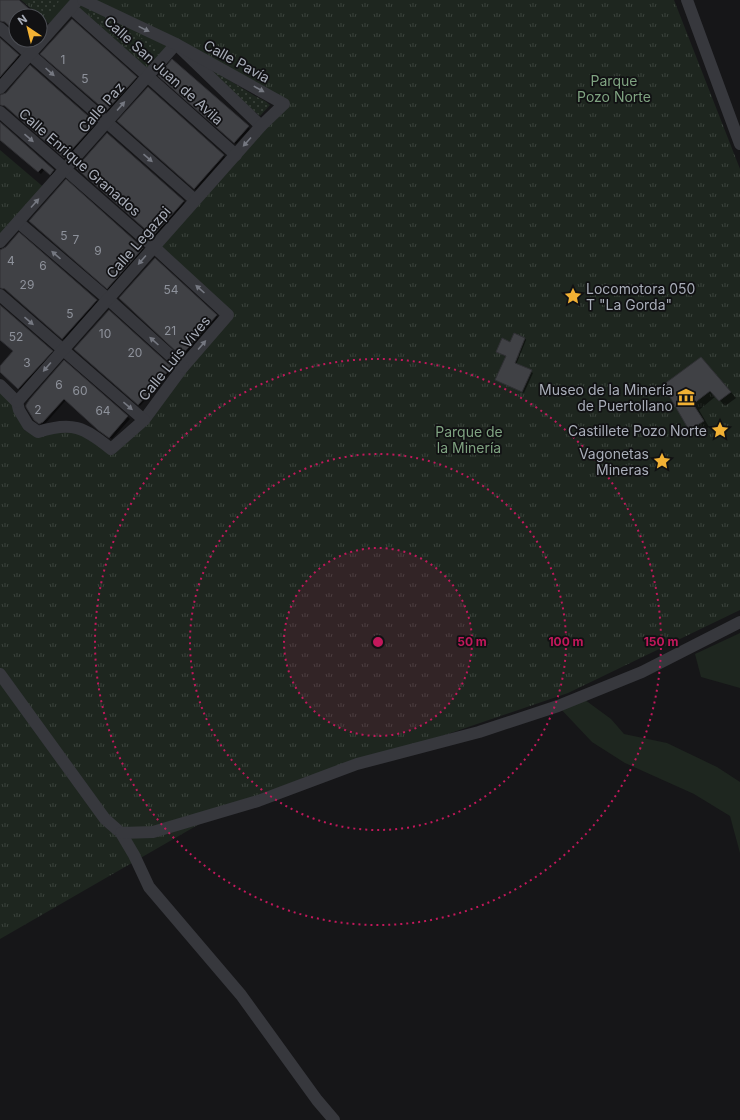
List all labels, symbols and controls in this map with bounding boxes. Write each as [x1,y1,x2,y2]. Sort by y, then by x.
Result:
north arrow [8,8,48,48]
text: N [15,12,30,28]
street label: Calle San Juan de Avila [101,12,227,128]
one-way arrow [138,26,149,32]
street label: Calle Pavía [201,36,273,86]
house number: 1 [61,52,65,67]
one-way arrow [45,68,55,77]
house number: 5 [81,71,89,86]
park label: Parque Pozo Norte [577,72,651,105]
street label: Calle Paz [74,78,128,136]
one-way arrow [253,86,264,93]
one-way arrow [117,100,126,111]
street label: Calle Enrique Granados [16,105,144,219]
one-way arrow [24,133,35,142]
one-way arrow [243,137,252,147]
one-way arrow [142,154,153,163]
one-way arrow [31,197,40,208]
street label: Calle Legazpi [102,203,174,281]
house number: 5 [60,228,68,243]
house number: 7 [73,232,80,247]
house number: 9 [94,243,102,258]
one-way arrow [51,251,62,260]
house number: 4 [7,253,15,268]
one-way arrow [138,255,147,265]
house number: 6 [39,258,47,273]
house number: 29 [20,277,34,292]
place label: Locomotora 050 T "La Gorda" [586,280,695,313]
house number: 54 [163,282,179,297]
one-way arrow [194,284,205,293]
place icon: Locomotora 050 T "La Gorda" [563,286,583,306]
house number: 5 [66,306,74,321]
street label: Calle Luis Vives [135,312,213,404]
one-way arrow [24,317,34,326]
house number: 21 [164,323,176,338]
house number: 10 [99,326,111,341]
house number: 52 [9,329,23,344]
one-way arrow [149,336,159,346]
one-way arrow [198,340,207,350]
house number: 20 [128,345,142,360]
house number: 3 [23,355,31,370]
one-way arrow [42,362,51,373]
house number: 6 [55,377,63,392]
place label: Museo de la Minería de Puertollano [539,381,673,414]
house number: 60 [72,383,88,398]
museum icon: Museo de la Minería de Puertollano [676,387,696,407]
one-way arrow [122,401,133,410]
house number: 2 [34,402,42,417]
house number: 64 [95,403,111,418]
place icon: Castillete Pozo Norte [710,420,730,440]
place label: Castillete Pozo Norte [568,422,707,439]
park label: Parque de la Minería [435,423,503,456]
place label: Vagonetas Mineras [579,445,649,478]
place icon: Vagonetas Mineras [652,451,672,471]
text: 50 m [457,634,487,649]
text: 100 m [548,634,584,649]
text: 150 m [644,634,678,649]
centre of rings [371,635,385,649]

